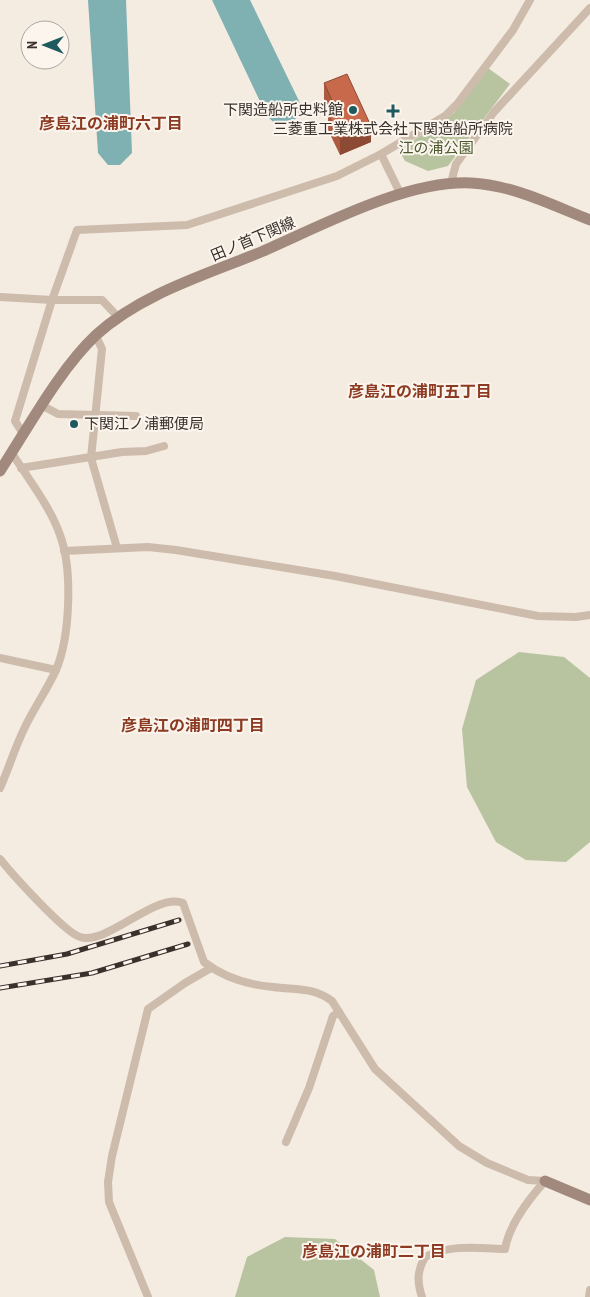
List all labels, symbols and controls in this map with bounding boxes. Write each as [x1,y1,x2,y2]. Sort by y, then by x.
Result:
north arrow [20,20,70,70]
text: N [23,41,41,49]
place label: 下関造船所史料館 [223,100,343,119]
marker: 下関造船所史料館 [347,104,359,116]
marker: 三菱重工業株式会社下関造船所病院 [386,104,400,118]
district label: 彦島江の浦町六丁目 [39,113,183,133]
place label: 三菱重工業株式会社下関造船所病院 [273,119,513,138]
park label: 江の浦公園 [398,138,474,157]
street label: 田ノ首下関線 [208,212,298,265]
district label: 彦島江の浦町五丁目 [348,381,492,401]
place label: 下関江ノ浦郵便局 [84,414,204,433]
marker: 下関江ノ浦郵便局 [68,418,80,430]
district label: 彦島江の浦町四丁目 [121,715,265,735]
district label: 彦島江の浦町二丁目 [302,1241,446,1261]

